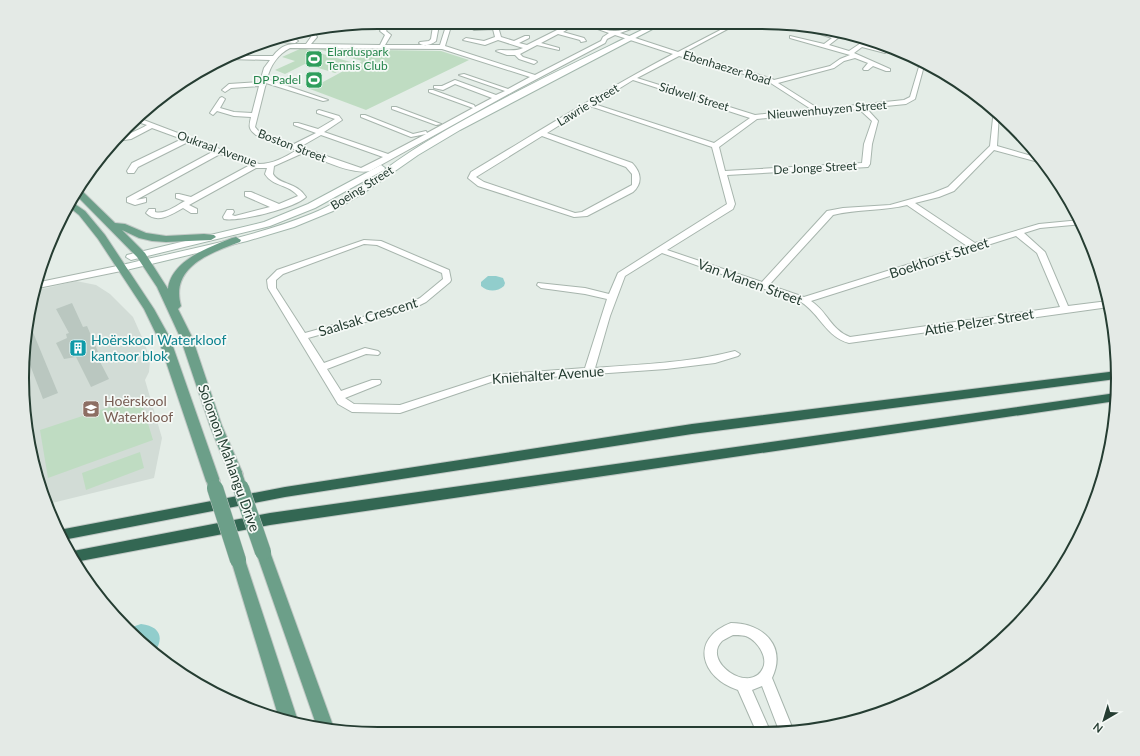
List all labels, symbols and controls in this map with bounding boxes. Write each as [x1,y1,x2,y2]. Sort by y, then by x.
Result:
place label: Elarduspark Tennis Club [327,44,389,73]
street label: Ebenhaezer Road [681,47,773,88]
sports icon: Elarduspark Tennis Club [304,49,324,69]
sports icon: DP Padel [304,70,324,90]
place label: DP Padel [253,72,301,87]
street label: Sidwell Street [657,79,731,114]
street label: Lawrie Street [554,80,622,129]
street label: Nieuwenhuyzen Street [767,97,888,122]
street label: Boston Street [256,126,329,166]
street label: Oukraal Avenue [175,127,259,170]
street label: De Jonge Street [773,158,858,177]
street label: Boeing Street [328,162,397,213]
street label: Boekhorst Street [887,233,991,282]
street label: Van Manen Street [696,255,805,308]
street label: Saalsak Crescent [316,293,419,340]
street label: Attie Pelzer Street [923,304,1035,339]
place label: Hoërskool Waterkloof kantoor blok [91,331,226,364]
building icon: Hoërskool Waterkloof kantoor blok [68,338,88,358]
street label: Kniehalter Avenue [491,362,605,387]
street label: Solomon Mahlangu Drive [195,382,264,534]
place label: Hoërskool Waterkloof [104,392,173,425]
school or university icon: Hoërskool Waterkloof [81,399,101,419]
north arrow [1084,700,1124,740]
text: N [1090,721,1105,736]

